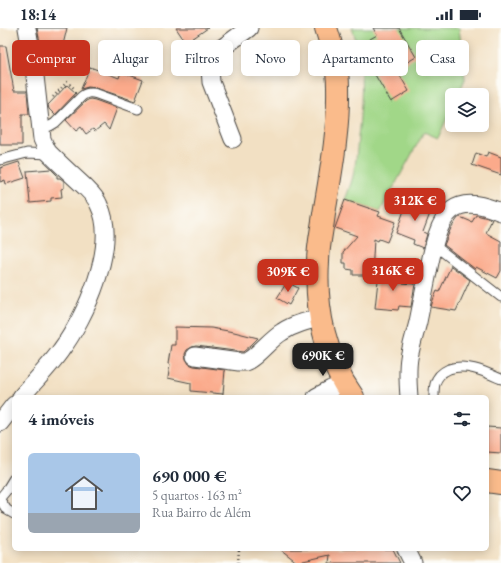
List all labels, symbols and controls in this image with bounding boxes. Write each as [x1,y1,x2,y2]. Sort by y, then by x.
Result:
text: 18:14 [20,5,56,24]
chip: Comprar [12,40,90,76]
chip: Alugar [98,40,163,76]
chip: Filtros [171,40,233,76]
chip: Novo [241,40,300,76]
chip: Apartamento [308,40,408,76]
chip: Casa [416,40,469,76]
map controls [445,88,489,132]
button: layers [445,88,489,132]
pin: 312K € [382,188,448,222]
text: 312K € [393,192,437,209]
pin: 316K € [360,258,426,292]
pin: 309K € [255,259,321,293]
text: 316K € [371,262,415,279]
text: 309K € [266,263,310,280]
pin: 690K € [290,343,356,377]
text: 690K € [301,347,345,364]
text: 4 imóveis [28,408,94,430]
icon: filters [451,408,473,430]
text: 690 000 € [152,465,227,487]
icon: home [60,469,108,517]
icon: heart [451,482,473,504]
text: 5 quartos · 163 m² [152,487,242,504]
text: Rua Bairro de Além [152,504,251,521]

